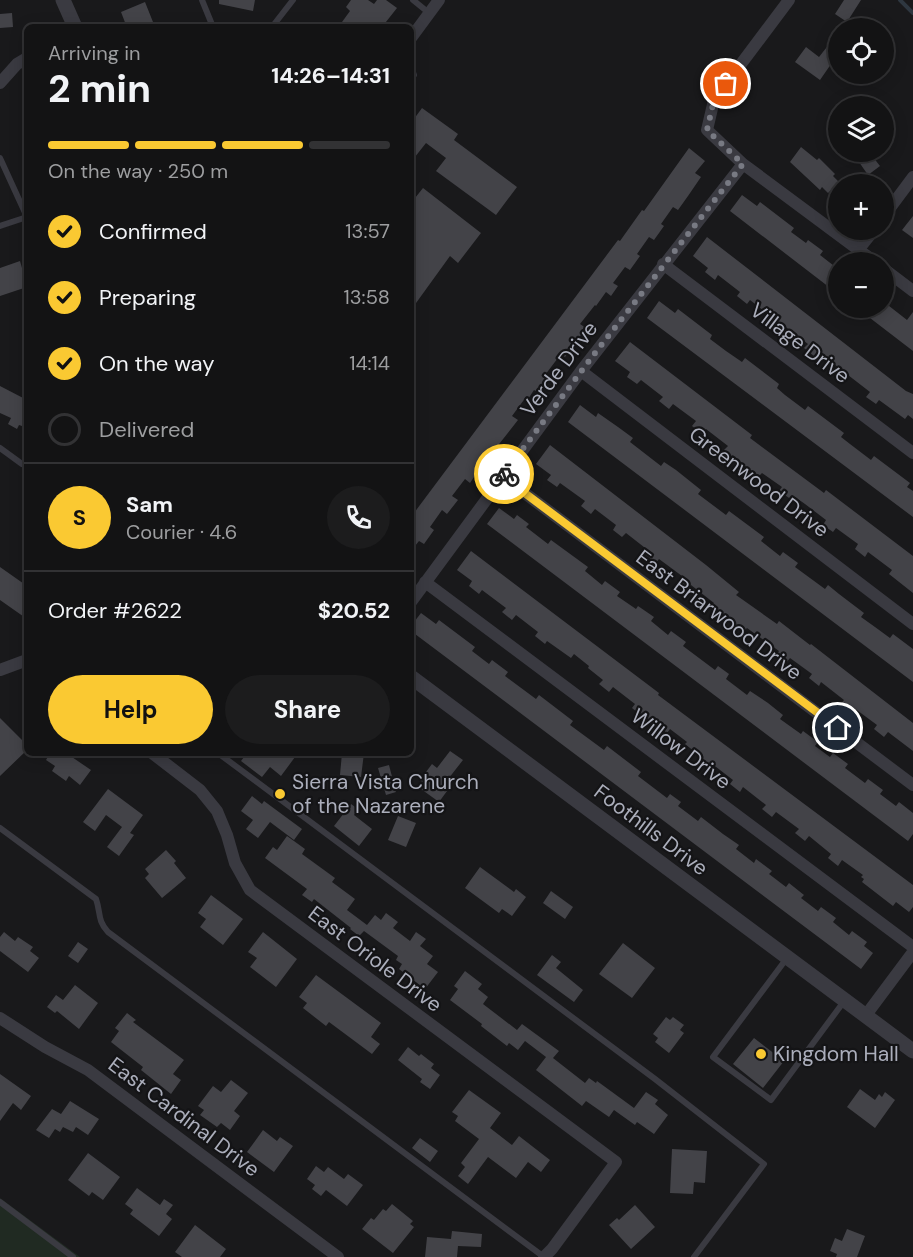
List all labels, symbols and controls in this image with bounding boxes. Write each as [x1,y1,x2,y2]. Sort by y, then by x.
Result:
map controls [828,18,894,318]
button: locate [828,18,894,84]
text: Arriving in [48,40,140,66]
pin [700,58,751,109]
text: 14:26–14:31 [271,61,390,90]
text: 2 min [48,63,151,114]
icon: bag [709,67,742,100]
button: layers [828,96,894,162]
text: On the way · 250 m [48,158,228,184]
button: + [828,174,894,240]
icon: check [48,215,81,248]
text: Confirmed [99,217,207,246]
text: 13:57 [345,218,390,244]
button: − [828,252,894,318]
icon: check [48,281,81,314]
text: Preparing [99,283,196,312]
text: 13:58 [344,284,390,310]
street label: Village Drive [744,296,856,390]
street label: Verde Drive [514,316,604,422]
icon: check [48,347,81,380]
text: On the way [99,349,214,378]
text: 14:14 [349,350,390,376]
text: Delivered [99,415,194,444]
street label: Greenwood Drive [683,420,835,544]
courier [474,444,534,504]
icon: bike [488,458,521,491]
button: phone [327,486,390,549]
text: Sam [126,490,173,519]
text: S [73,503,86,532]
text: Courier · 4.6 [126,519,237,545]
street label: East Briarwood Drive [630,543,808,687]
text: Order #2622 [48,596,182,625]
text: $20.52 [318,596,390,625]
button: Help [48,675,213,744]
button: Share [225,675,390,744]
street label: Willow Drive [625,702,737,796]
pin [812,702,863,753]
icon: home [821,711,854,744]
place label: Sierra Vista Church of the Nazarene [292,768,479,820]
street label: Foothills Drive [588,778,714,882]
marker: Sierra Vista Church of the Nazarene [273,787,287,801]
street label: East Oriole Drive [302,899,448,1019]
place label: Kingdom Hall [773,1040,899,1068]
marker: Kingdom Hall [754,1047,768,1061]
street label: East Cardinal Drive [103,1051,265,1183]

